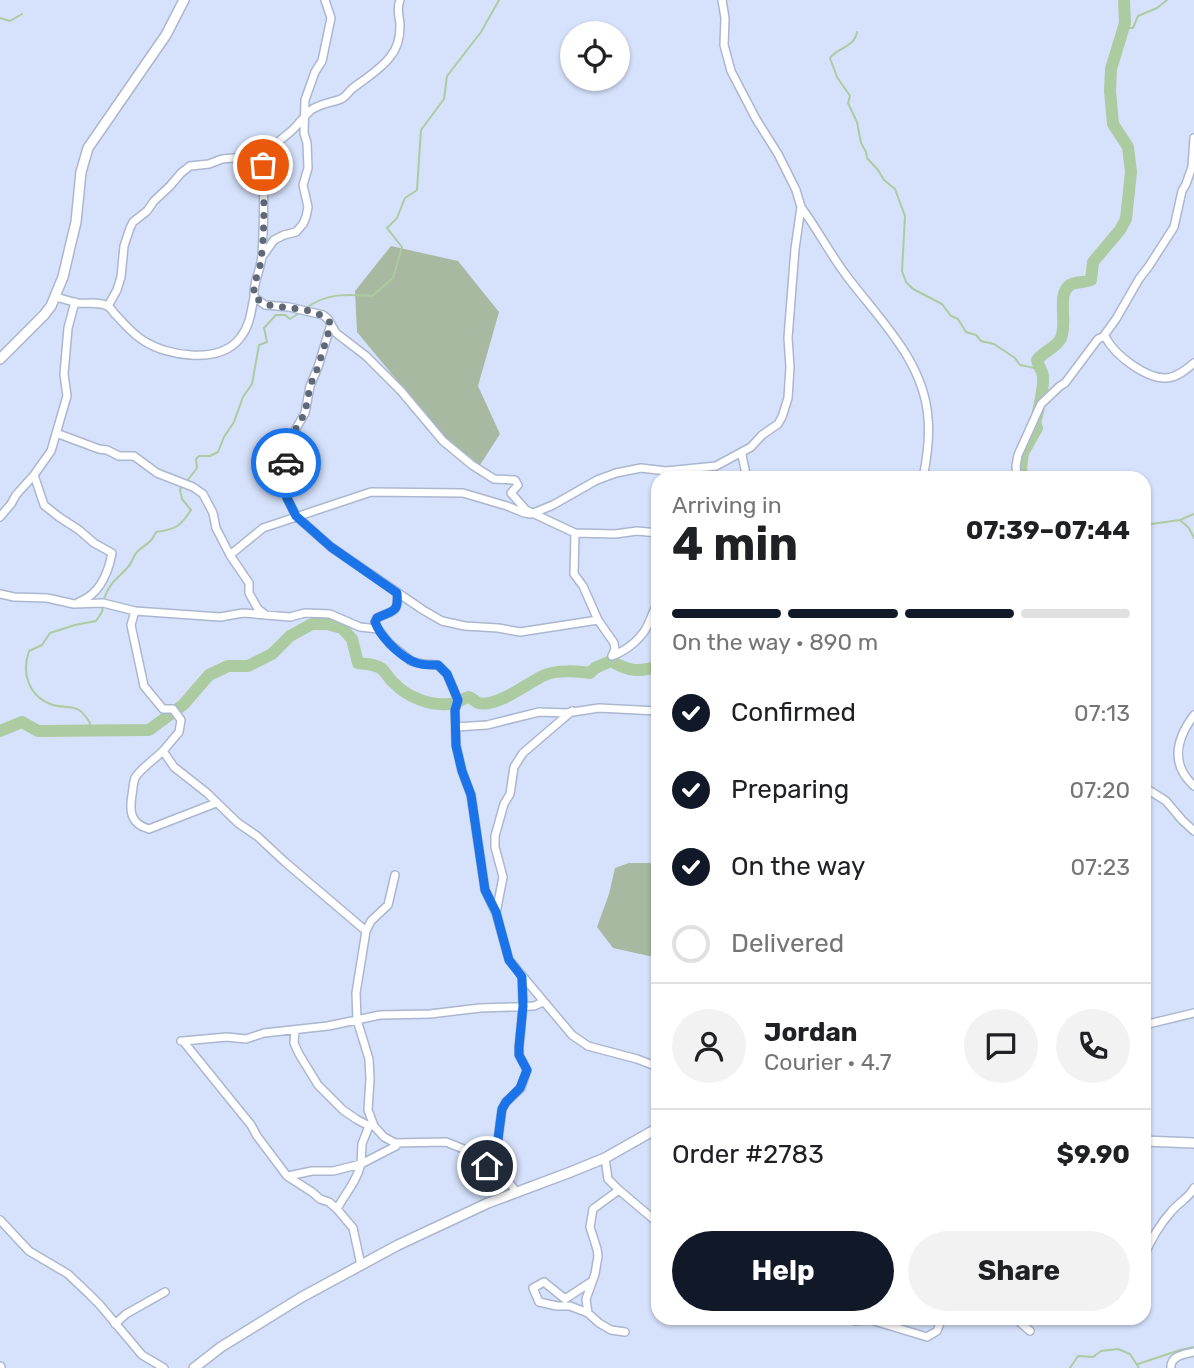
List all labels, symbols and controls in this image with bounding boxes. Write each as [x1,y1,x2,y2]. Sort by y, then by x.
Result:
map controls [560,21,630,91]
button: locate [560,21,630,91]
pin [233,135,293,195]
icon: bag [244,146,282,184]
courier [251,428,321,498]
icon: car [267,444,305,482]
text: Arriving in [672,491,782,519]
text: 07:39–07:44 [966,515,1130,546]
text: 4 min [672,517,798,572]
text: On the way · 890 m [672,628,878,656]
icon: check [672,694,710,732]
text: Confirmed [731,697,856,728]
text: 07:13 [1074,699,1130,727]
icon: check [672,771,710,809]
text: Preparing [731,774,849,805]
text: 07:20 [1070,776,1130,804]
icon: check [672,848,710,886]
text: On the way [731,851,865,882]
text: 07:23 [1070,853,1130,881]
text: Delivered [731,928,844,959]
button: person [672,1009,746,1083]
button: chat [964,1009,1038,1083]
button: phone [1056,1009,1130,1083]
text: Jordan [764,1017,857,1048]
text: Courier · 4.7 [764,1048,891,1076]
pin [457,1136,517,1196]
text: Order #2783 [672,1139,824,1170]
text: $9.90 [1057,1139,1130,1170]
icon: home [468,1147,506,1185]
button: Help [672,1231,894,1311]
button: Share [908,1231,1130,1311]

